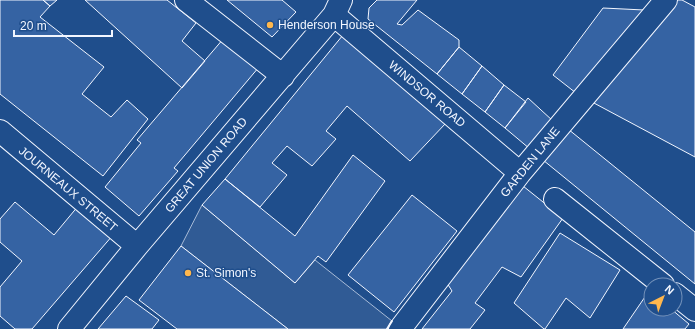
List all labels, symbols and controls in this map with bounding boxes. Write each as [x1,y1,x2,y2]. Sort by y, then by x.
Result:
scale bar [14,12,112,38]
place label: Henderson House [278,18,375,32]
text: 20 m [20,19,47,33]
marker: Henderson House [265,20,275,30]
street label: WINDSOR ROAD [386,58,469,130]
street label: GREAT UNION ROAD [162,114,250,216]
street label: GARDEN LANE [497,124,563,200]
street label: JOURNEAUX STREET [16,144,121,235]
place label: St. Simon's [196,266,256,280]
marker: St. Simon's [183,268,193,278]
north arrow [643,277,683,317]
text: N [663,282,677,297]

